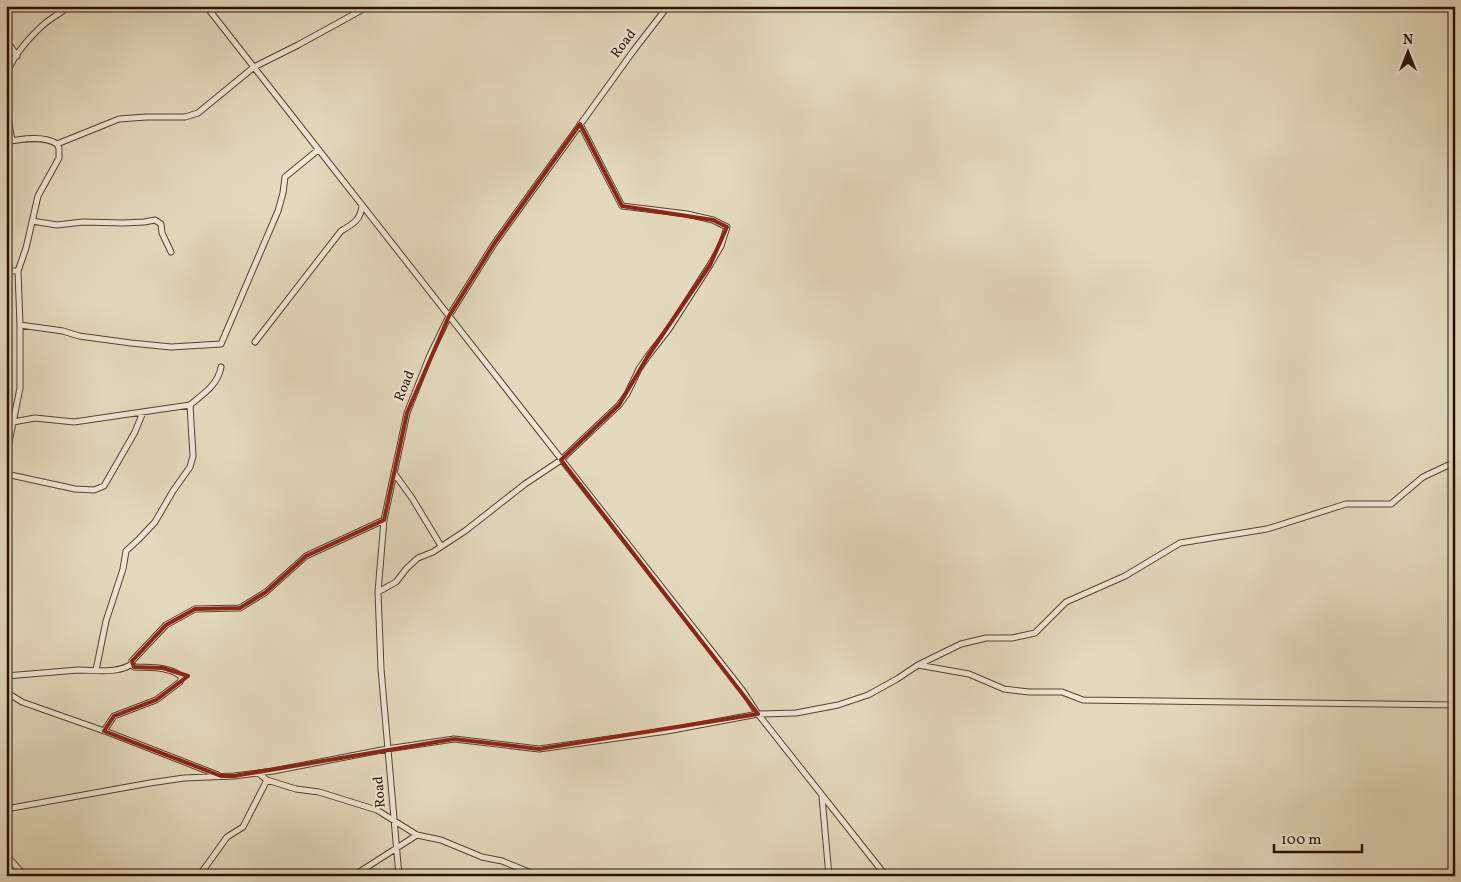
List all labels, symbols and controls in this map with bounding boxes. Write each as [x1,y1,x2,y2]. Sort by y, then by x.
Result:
street label: Road [607,26,641,62]
north arrow [1384,28,1434,78]
text: N [1403,31,1413,50]
street label: Road [390,368,420,404]
street label: Road [369,775,391,809]
scale bar [1274,822,1361,854]
text: 100 m [1281,830,1321,851]

